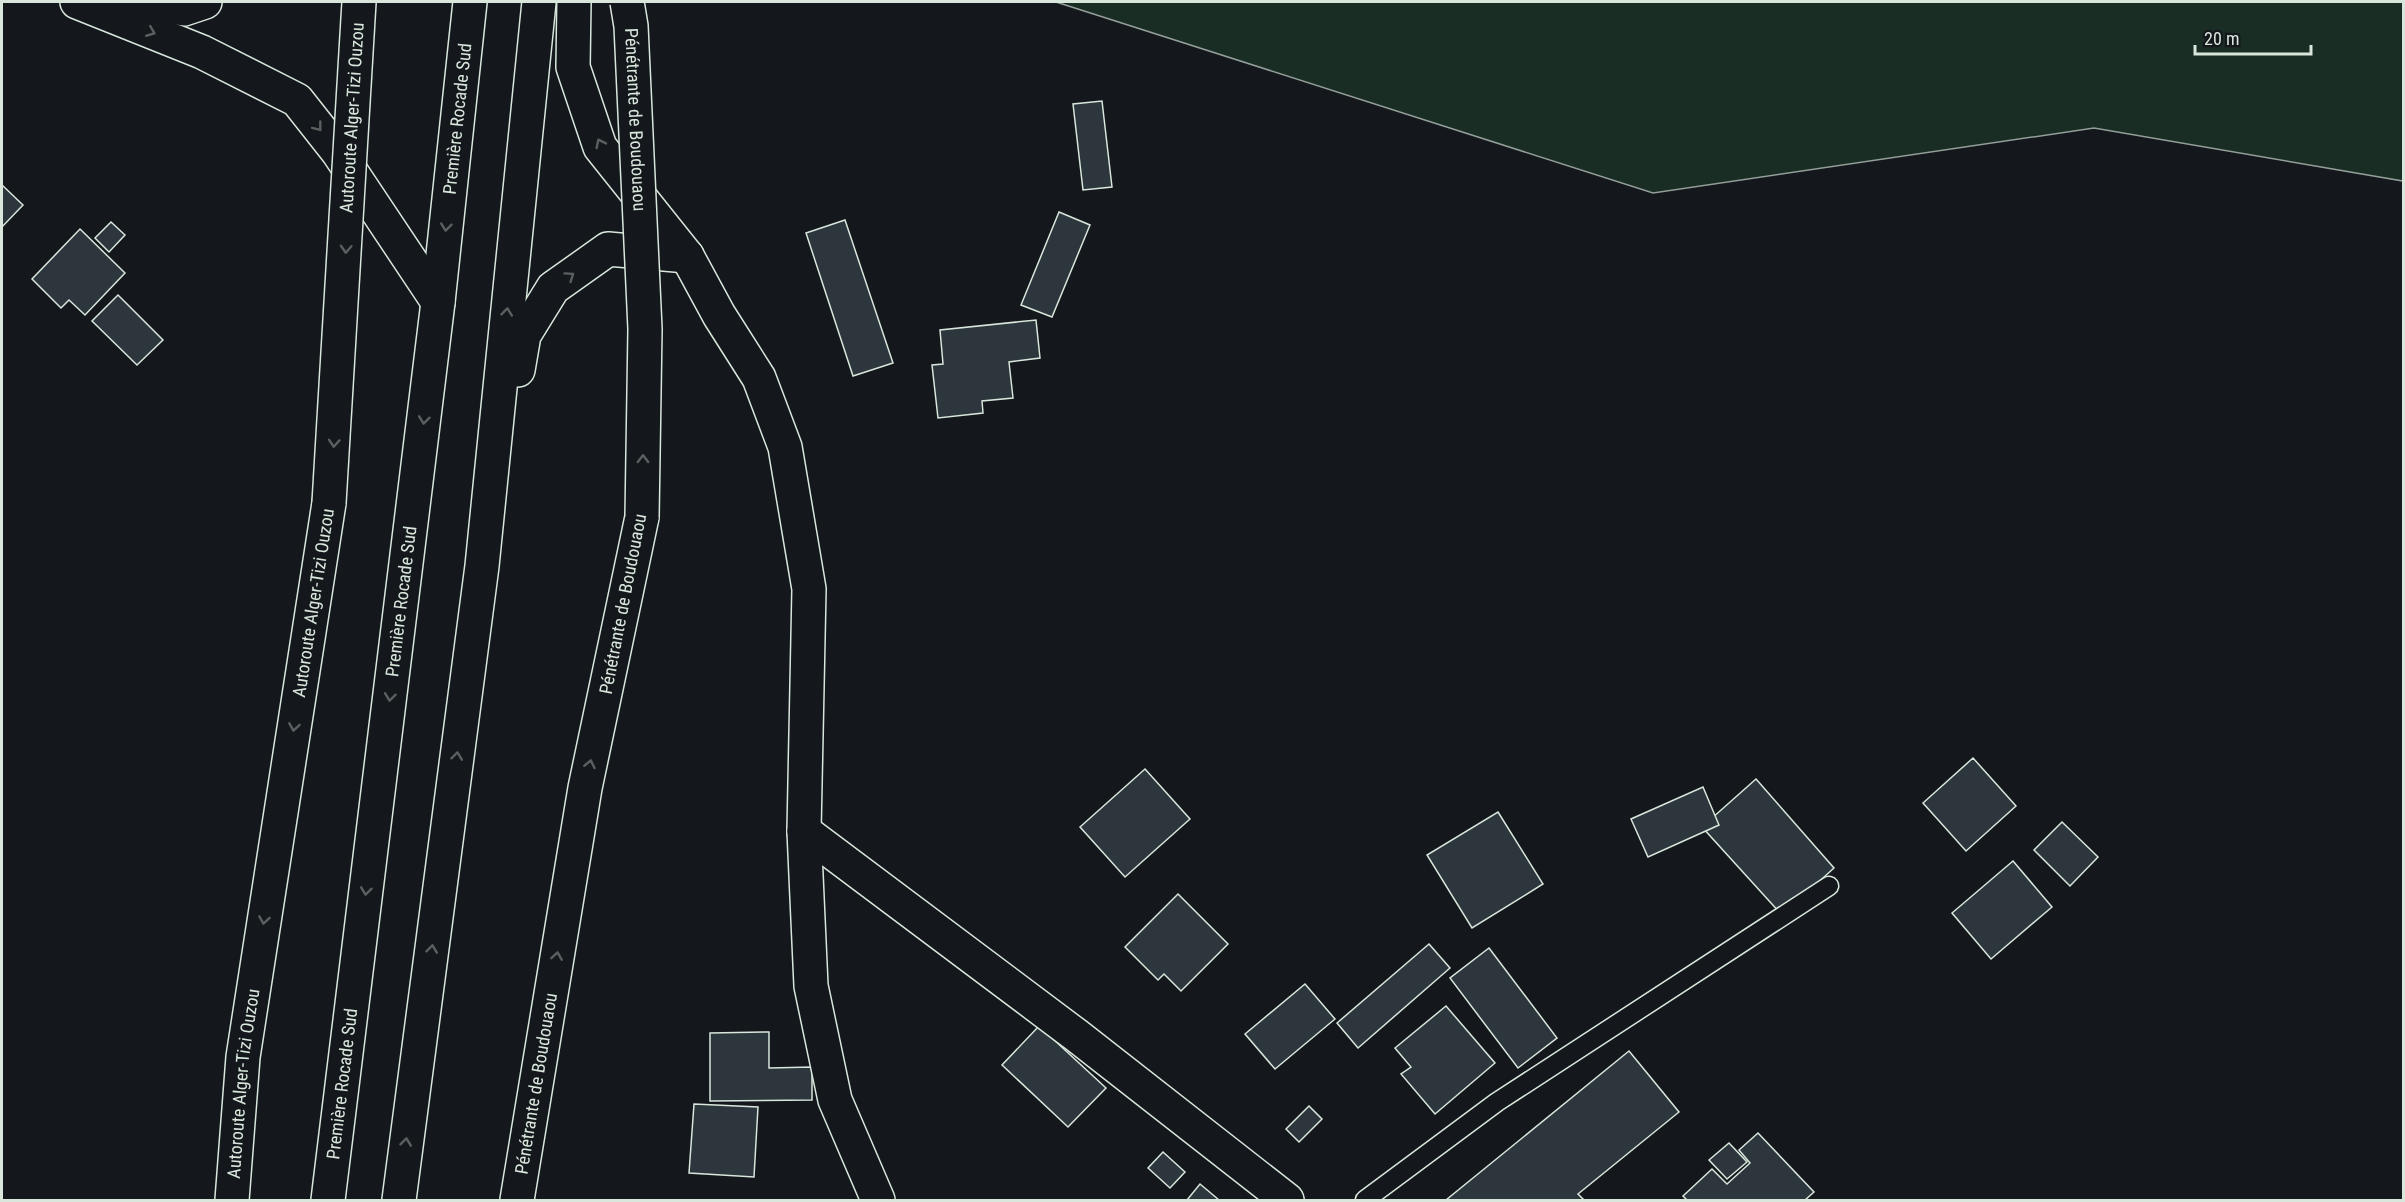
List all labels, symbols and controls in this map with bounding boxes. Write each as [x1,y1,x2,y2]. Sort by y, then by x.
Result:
scale bar [2195,18,2310,56]
street label: Autoroute Alger-Tizi Ouzou [335,22,368,213]
one-way arrow [144,25,155,37]
street label: Pénétrante de Boudouaou [621,27,651,212]
text: 20 m [2204,28,2239,49]
street label: Première Rocade Sud [439,42,476,195]
one-way arrow [310,120,321,131]
one-way arrow [596,139,608,150]
one-way arrow [440,222,453,231]
one-way arrow [340,244,353,253]
one-way arrow [563,272,574,283]
one-way arrow [501,307,513,316]
one-way arrow [418,416,430,425]
one-way arrow [327,439,340,448]
one-way arrow [637,454,649,463]
street label: Autoroute Alger-Tizi Ouzou [288,507,338,699]
street label: Pénétrante de Boudouaou [595,512,650,696]
street label: Première Rocade Sud [381,525,420,678]
one-way arrow [384,693,396,702]
one-way arrow [289,723,301,732]
one-way arrow [450,751,463,760]
one-way arrow [583,759,596,769]
one-way arrow [360,886,373,896]
one-way arrow [258,914,271,924]
one-way arrow [425,945,437,954]
one-way arrow [550,952,563,962]
street label: Autoroute Alger-Tizi Ouzou [223,987,263,1179]
street label: Pénétrante de Boudouaou [510,991,561,1176]
street label: Première Rocade Sud [322,1007,361,1160]
one-way arrow [400,1138,412,1147]

